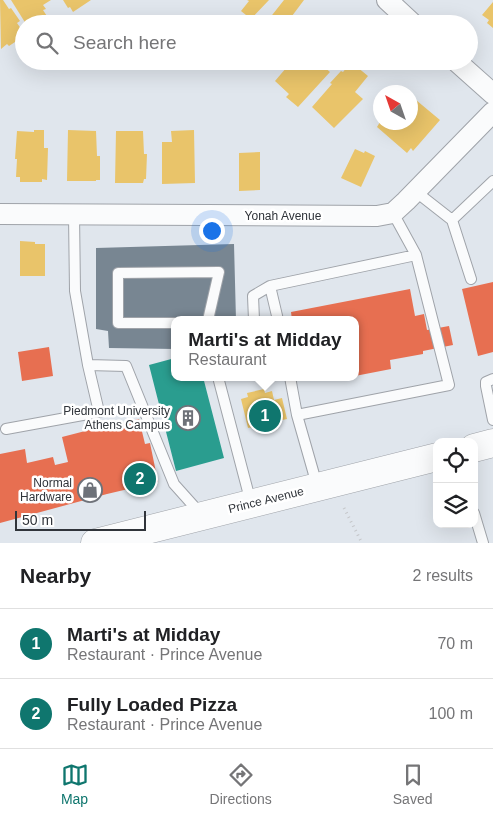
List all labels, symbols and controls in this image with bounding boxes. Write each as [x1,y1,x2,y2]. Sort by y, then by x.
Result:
search box [15,15,478,70]
icon: search [33,29,61,57]
text: Search here [73,32,177,53]
north arrow [373,85,418,130]
street label: Yonah Avenue [245,209,322,223]
your location [199,218,225,244]
popup [171,316,359,381]
text: Marti's at Midday [188,329,342,350]
text: Restaurant [188,351,267,368]
pin: 1 [249,397,281,435]
place label: Piedmont University Athens Campus [63,404,170,432]
building icon: Piedmont University Athens Campus [175,405,201,431]
map controls [433,438,478,528]
button: locate [433,438,478,483]
pin: 2 [124,460,156,498]
place label: Normal Hardware [20,476,72,504]
shop icon: Normal Hardware [77,477,103,503]
button: layers [433,483,478,528]
street label: Prince Avenue [227,484,305,516]
scale bar [15,508,146,531]
text: 50 m [22,512,53,528]
text: Nearby [20,564,91,587]
text: 2 results [413,567,473,584]
text: Marti's at Midday [67,624,220,645]
text: 1 [32,635,40,652]
text: 70 m [437,635,473,652]
text: Restaurant · Prince Avenue [67,646,262,663]
text: Fully Loaded Pizza [67,694,237,715]
text: 2 [32,705,40,722]
text: 100 m [429,705,473,722]
text: Restaurant · Prince Avenue [67,716,262,733]
tab: Map [61,761,89,807]
tab: Directions [210,761,272,807]
tab: Saved [393,761,432,807]

